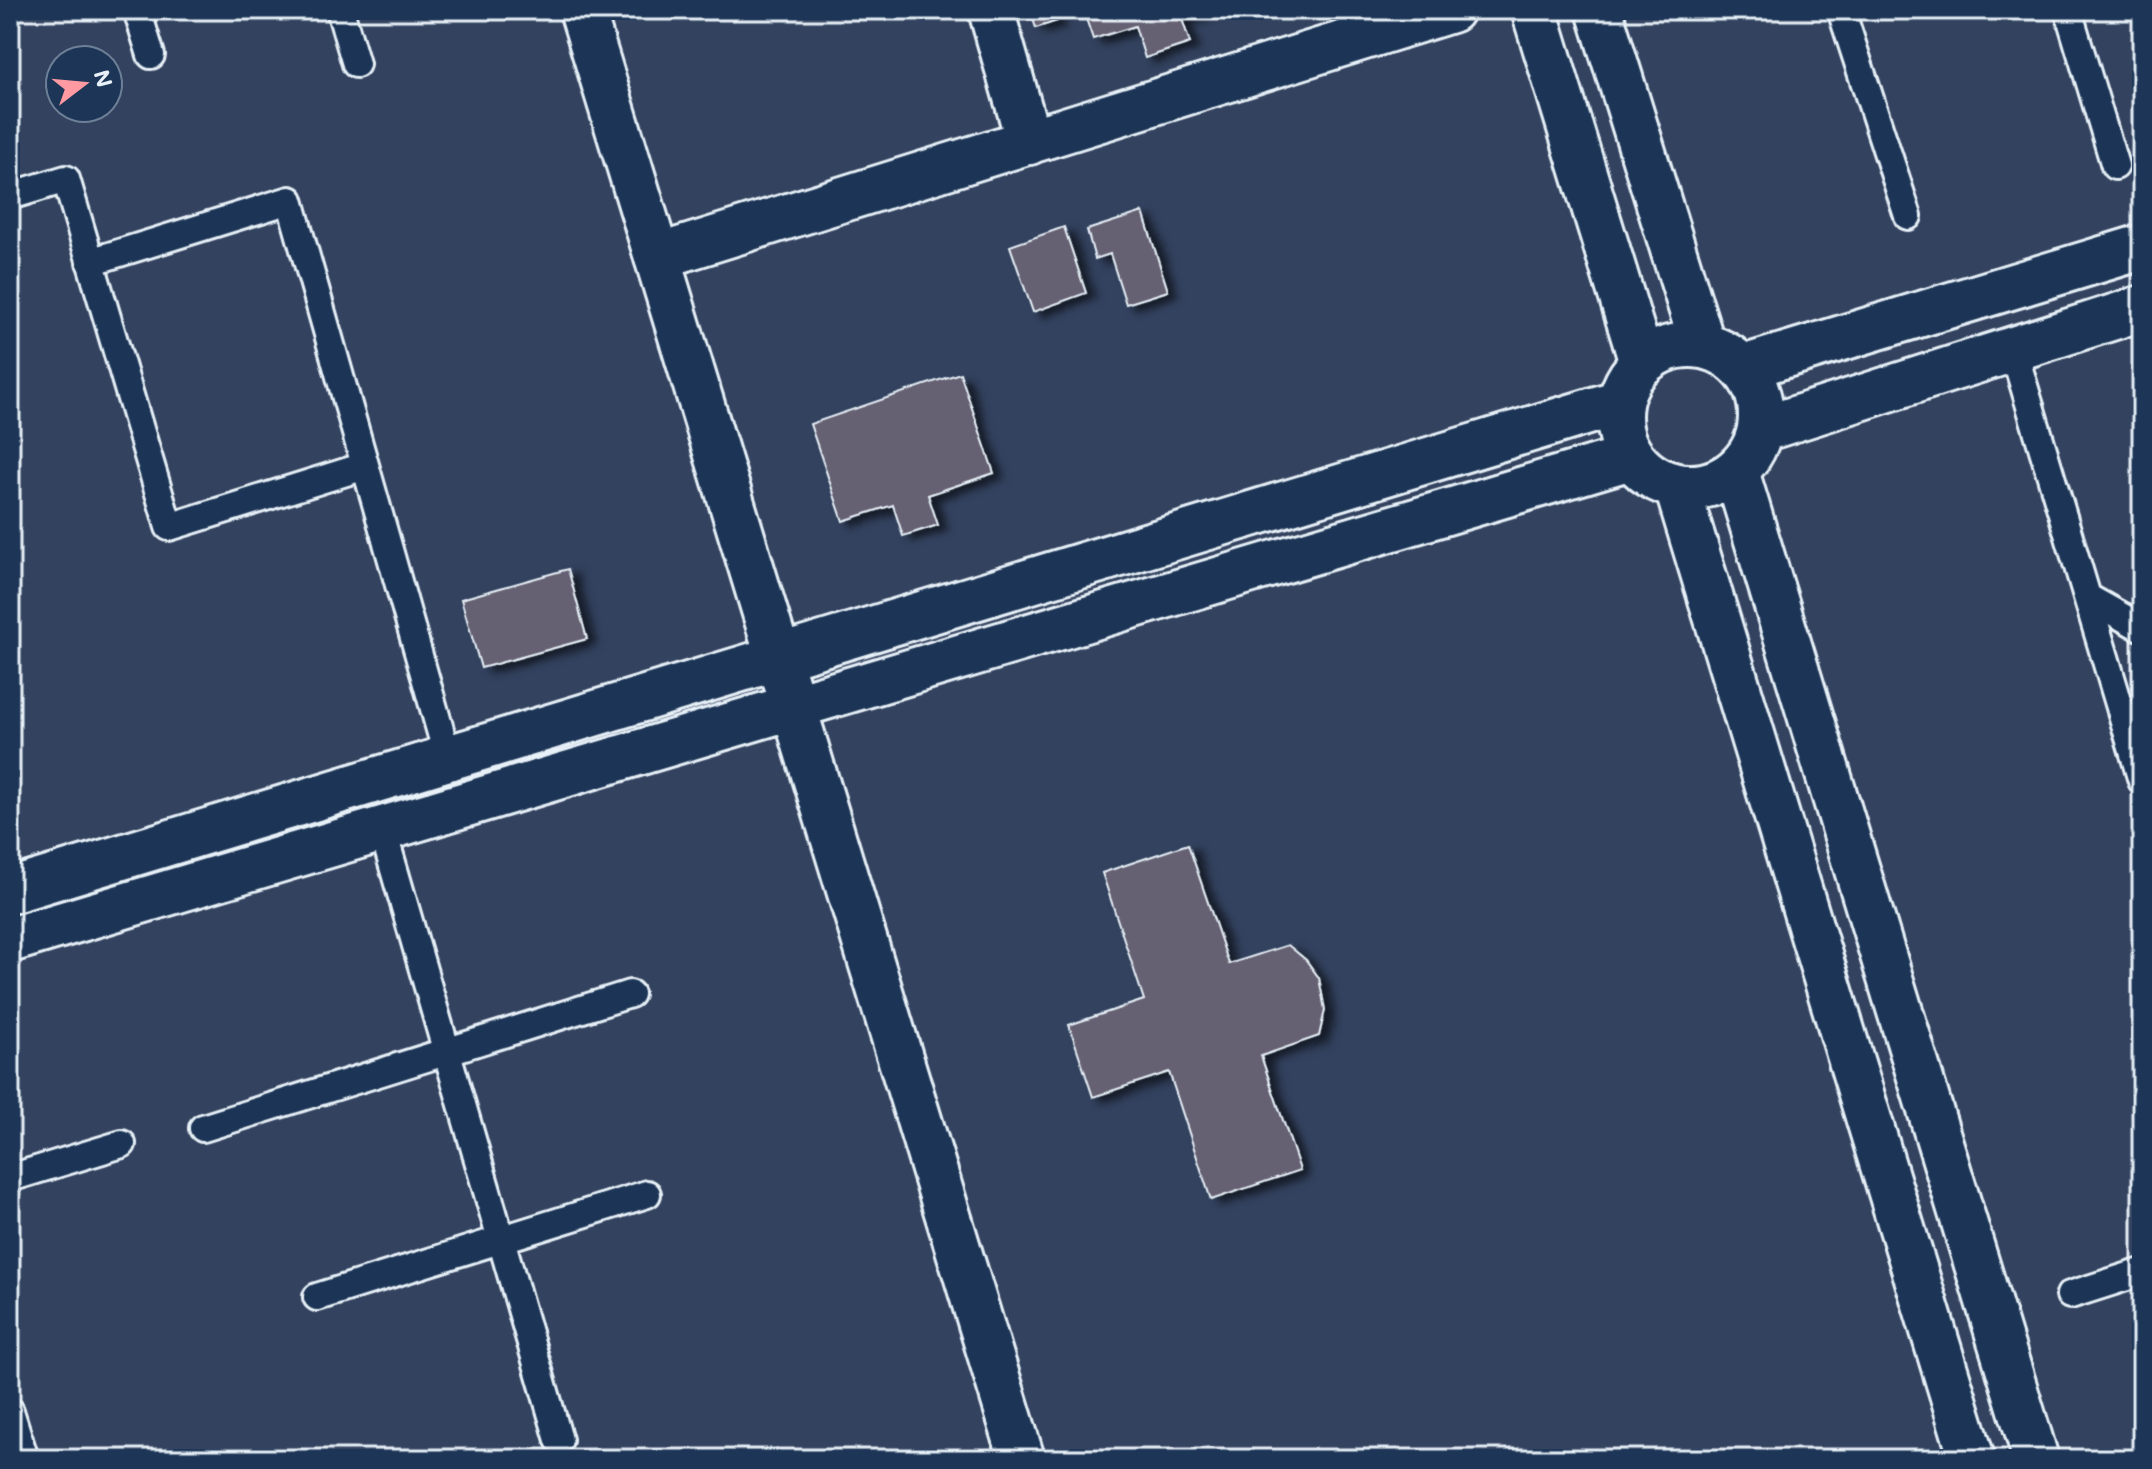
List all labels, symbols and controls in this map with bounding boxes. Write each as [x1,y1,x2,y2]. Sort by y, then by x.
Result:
north arrow [44,44,124,124]
text: N [87,66,120,90]

